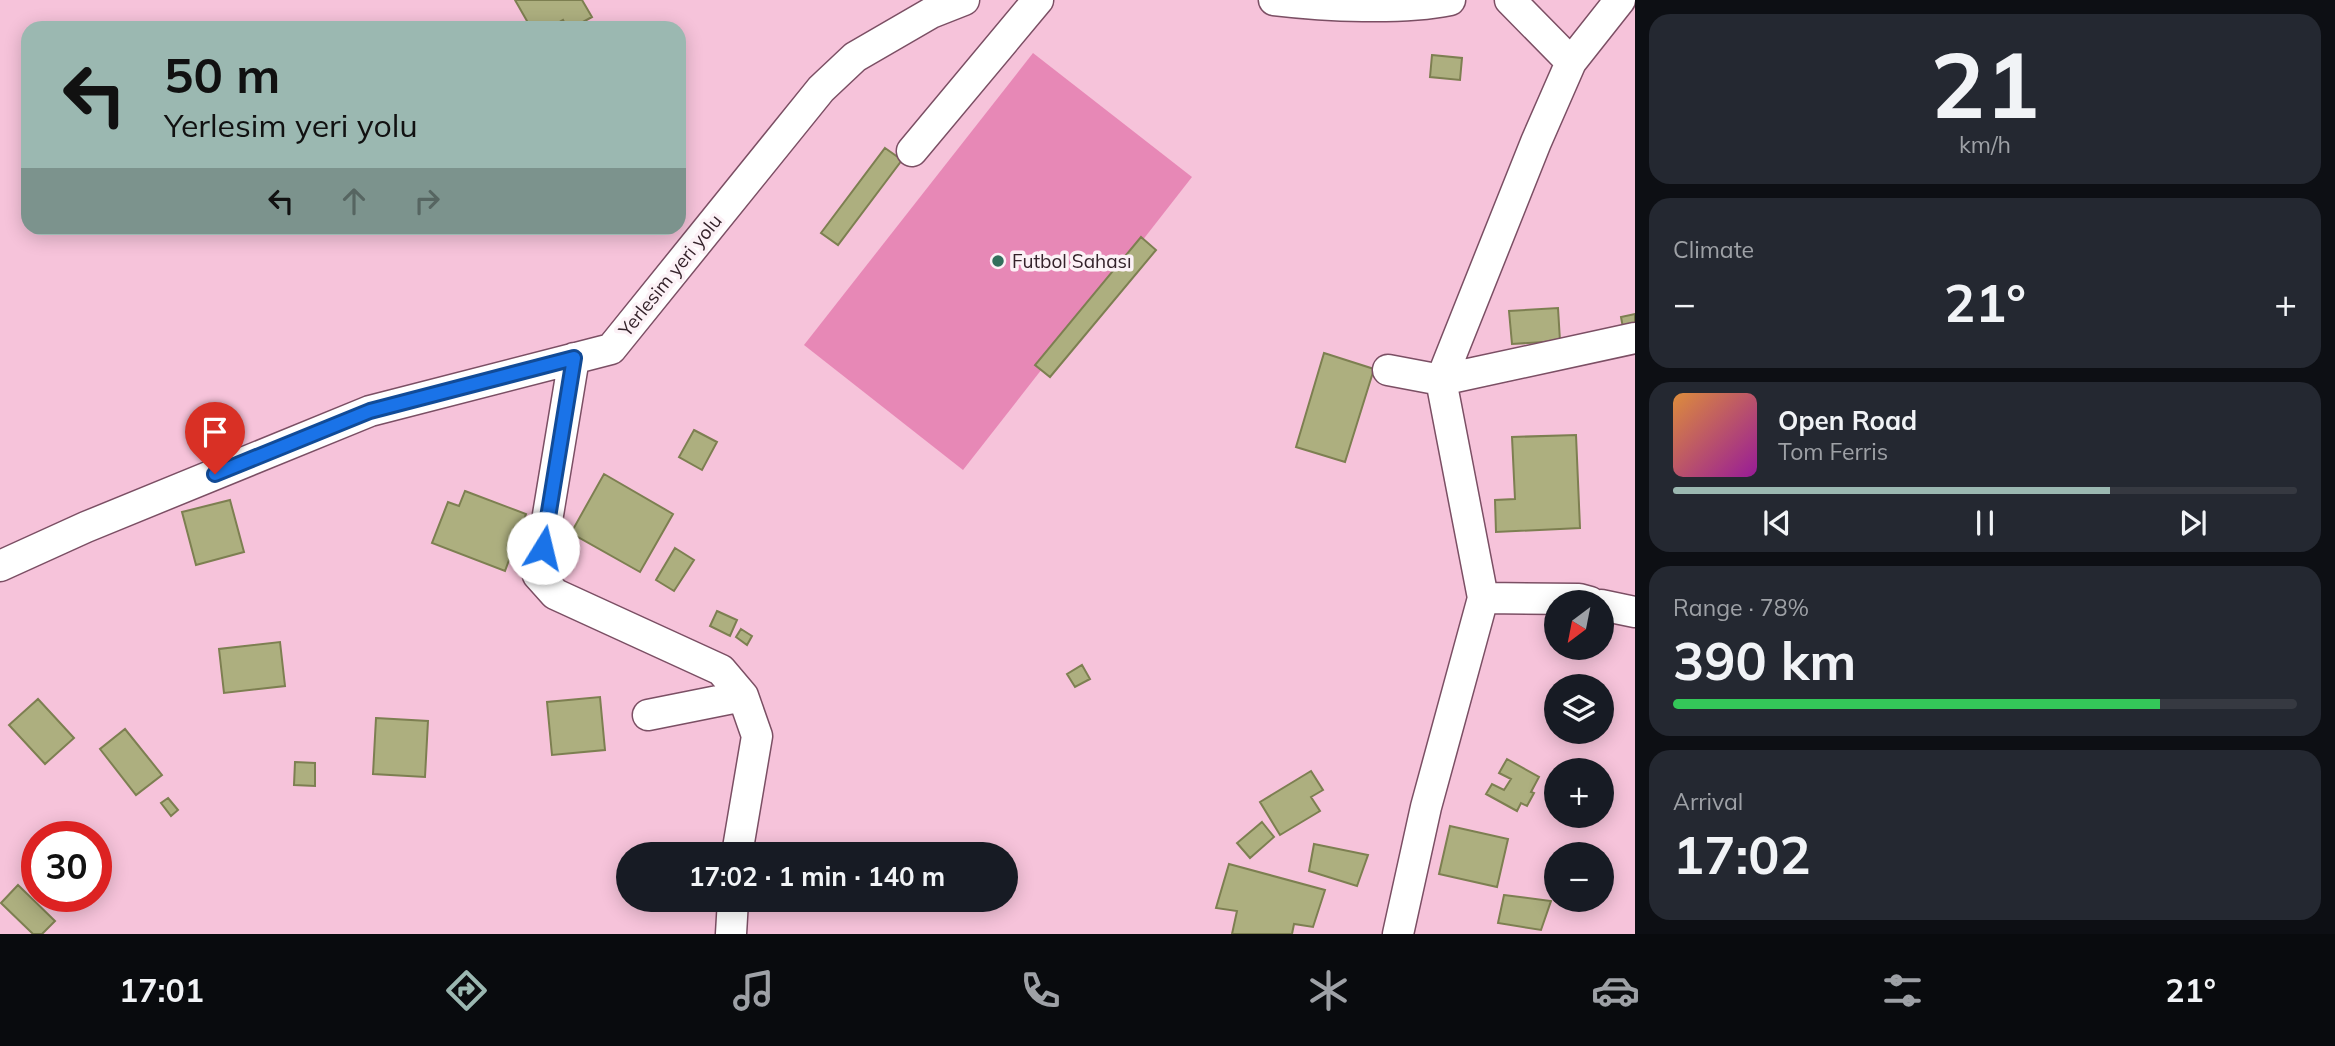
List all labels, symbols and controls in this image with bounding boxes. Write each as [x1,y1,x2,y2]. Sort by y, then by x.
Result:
text: 21 [1930,27,2040,141]
text: 50 m [164,44,280,105]
icon: left [49,49,140,140]
text: Yerlesim yeri yolu [164,105,418,145]
text: km/h [1959,130,2011,159]
icon: left [262,182,300,220]
icon: ahead [335,182,373,220]
icon: right [408,182,446,220]
street label: Yerlesim yeri yolu [613,209,727,342]
text: Climate [1673,235,1754,264]
place label: Futbol Sahası [1012,249,1132,273]
marker: Futbol Sahası [990,253,1006,269]
text: 21° [1944,270,2026,335]
text: − [1673,279,1696,327]
text: + [2274,279,2297,327]
pin [185,402,245,474]
text: Open Road [1778,404,1917,437]
icon: arrive [196,413,234,451]
text: Tom Ferris [1778,437,1888,466]
icon: previous [1758,504,1796,542]
icon: pause [1966,504,2004,542]
icon: next [2174,504,2212,542]
position arrow [506,511,580,585]
north arrow [1544,590,1614,660]
map controls [1544,590,1614,912]
text: Range · 78% [1673,593,1809,622]
text: 390 km [1673,628,1856,693]
button: layers [1544,674,1614,744]
button: + [1544,758,1614,828]
text: Arrival [1673,787,1743,816]
speed limit sign: 30 [21,821,112,912]
text: 17:02 [1673,822,1811,887]
button: − [1544,842,1614,912]
text: 17:02 · 1 min · 140 m [689,860,945,893]
icon: directions [442,966,491,1015]
icon: music [729,966,778,1015]
icon: phone [1016,966,1065,1015]
icon: climate [1304,966,1353,1015]
icon: car [1591,966,1640,1015]
icon: filters [1878,966,1927,1015]
text: 17:01 [119,970,204,1010]
text: 21° [2165,970,2216,1010]

